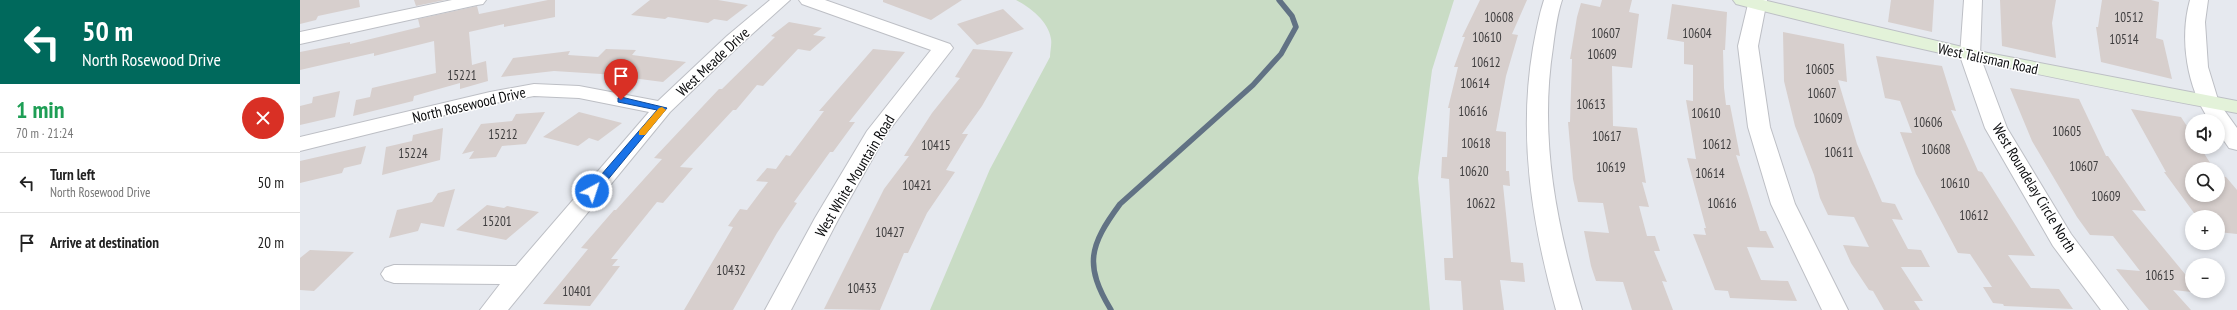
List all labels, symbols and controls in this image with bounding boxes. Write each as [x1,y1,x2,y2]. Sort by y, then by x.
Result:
house number: 10608 [1484,9,1514,26]
house number: 10512 [2114,9,2144,26]
text: 50 m [82,12,133,49]
icon: left [16,16,68,68]
street label: West Meade Drive [672,23,753,100]
house number: 10607 [1591,25,1621,42]
house number: 10604 [1682,25,1712,42]
house number: 10610 [1472,29,1502,46]
house number: 10514 [2109,31,2139,48]
street label: West Talisman Road [1936,39,2040,78]
house number: 10609 [1587,46,1617,63]
text: North Rosewood Drive [82,48,221,71]
house number: 10612 [1471,54,1501,71]
pin [604,59,638,100]
house number: 10605 [1805,61,1835,78]
icon: arrive [610,65,632,87]
house number: 15221 [447,67,477,84]
house number: 10614 [1460,75,1490,92]
street label: North Rosewood Drive [410,82,527,127]
house number: 10607 [1807,85,1837,102]
text: 1 min [16,94,64,125]
house number: 10613 [1576,96,1606,113]
button: close [242,97,284,139]
house number: 10616 [1458,103,1488,120]
house number: 10610 [1691,105,1721,122]
house number: 10609 [1813,110,1843,127]
street label: West White Mountain Road [811,111,899,240]
house number: 10606 [1913,114,1943,131]
map controls [2185,114,2225,298]
button: sound [2185,114,2225,154]
street label: West Roundelay Circle North [1988,120,2080,256]
house number: 10605 [2052,123,2082,140]
text: 70 m · 21:24 [16,125,73,142]
house number: 15212 [488,126,518,143]
house number: 10617 [1592,128,1622,145]
house number: 10618 [1461,135,1491,152]
house number: 10612 [1702,136,1732,153]
house number: 10415 [921,137,951,154]
house number: 10608 [1921,141,1951,158]
house number: 10611 [1824,144,1854,161]
house number: 15224 [398,145,428,162]
house number: 10607 [2069,158,2099,175]
house number: 10619 [1596,159,1626,176]
button: search [2185,162,2225,202]
house number: 10620 [1459,163,1489,180]
text: Turn left [50,165,95,184]
house number: 10614 [1695,165,1725,182]
position arrow [571,170,613,212]
icon: left [16,172,38,194]
text: 50 m [258,173,284,192]
house number: 10610 [1940,175,1970,192]
house number: 10421 [902,177,932,194]
text: North Rosewood Drive [50,184,150,201]
house number: 10609 [2091,188,2121,205]
house number: 10622 [1466,195,1496,212]
house number: 10616 [1707,195,1737,212]
house number: 10612 [1959,207,1989,224]
button: + [2185,210,2225,250]
house number: 15201 [482,213,512,230]
house number: 10427 [875,224,905,241]
icon: arrive [16,232,38,254]
text: Arrive at destination [50,233,159,252]
text: 20 m [258,233,284,252]
button: − [2185,258,2225,298]
house number: 10432 [716,262,746,279]
house number: 10615 [2145,267,2175,284]
house number: 10433 [847,280,877,297]
house number: 10401 [562,283,592,300]

